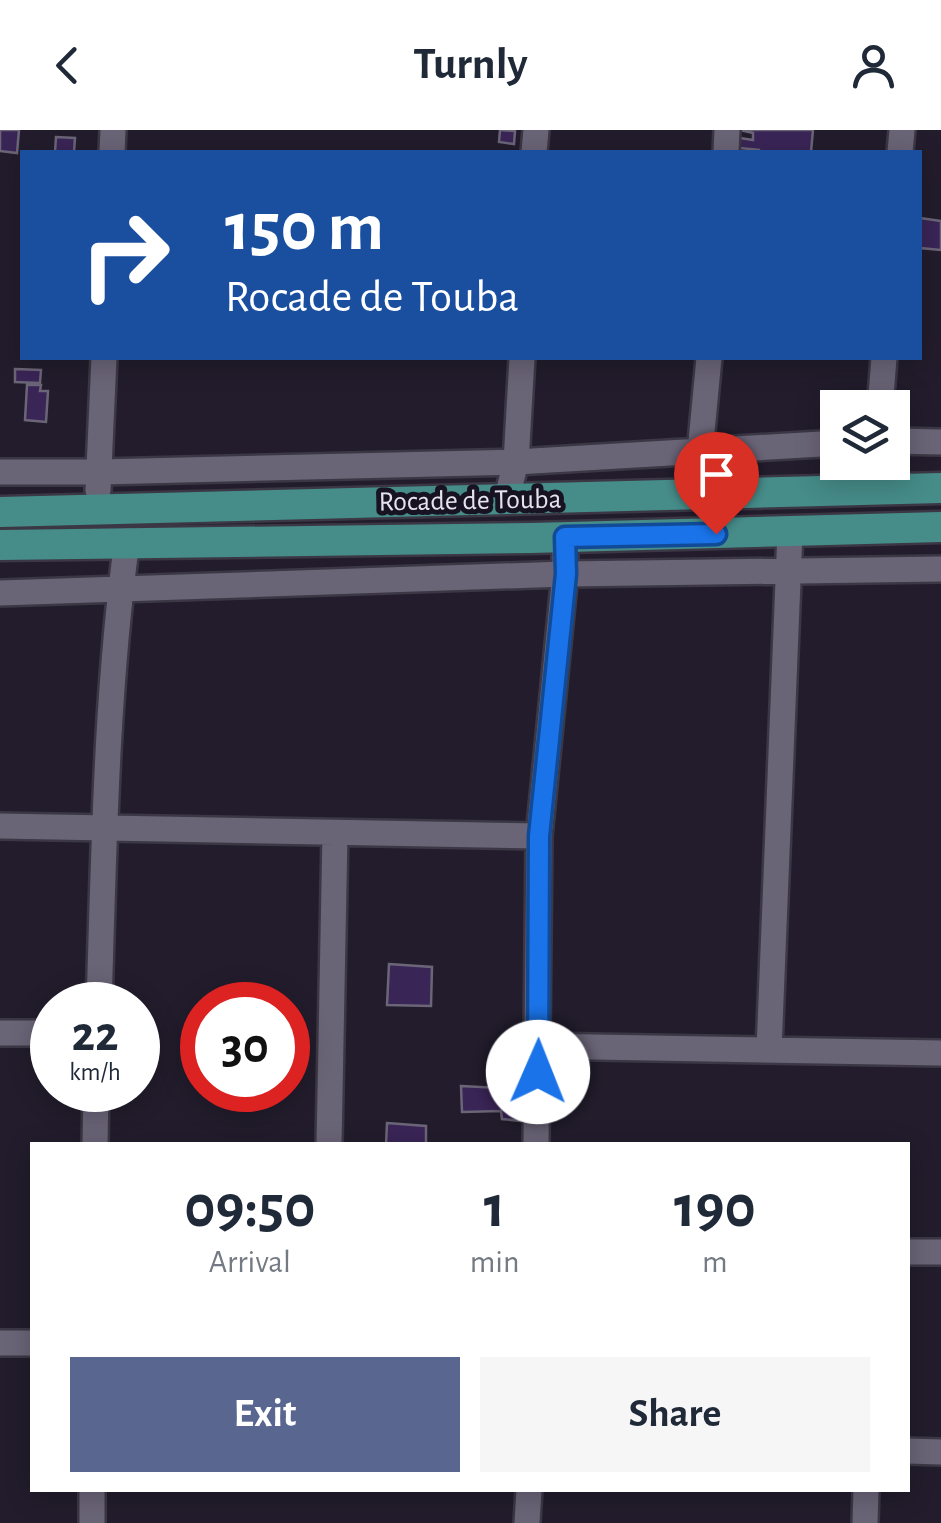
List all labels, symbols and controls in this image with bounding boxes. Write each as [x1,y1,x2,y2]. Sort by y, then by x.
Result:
icon: back [40,38,95,93]
icon: person [846,38,901,93]
text: Turnly [413,42,528,87]
icon: right [60,190,190,320]
text: 150 m [225,193,384,263]
text: Rocade de Touba [225,275,519,320]
map controls [820,390,910,480]
button: layers [820,390,910,480]
pin [674,432,759,535]
icon: arrive [689,447,744,502]
street label: Rocade de Touba [378,485,562,517]
speed limit sign: 30 [180,982,310,1112]
text: 22 [71,1010,119,1060]
position arrow [486,1020,590,1124]
text: km/h [69,1060,121,1085]
text: 09:50 [184,1178,315,1238]
text: 1 [484,1178,505,1238]
text: 190 [674,1178,756,1238]
text: Arrival [209,1246,291,1278]
text: min [470,1246,520,1278]
text: m [702,1246,728,1278]
button: Exit [70,1357,460,1472]
button: Share [480,1357,870,1472]

